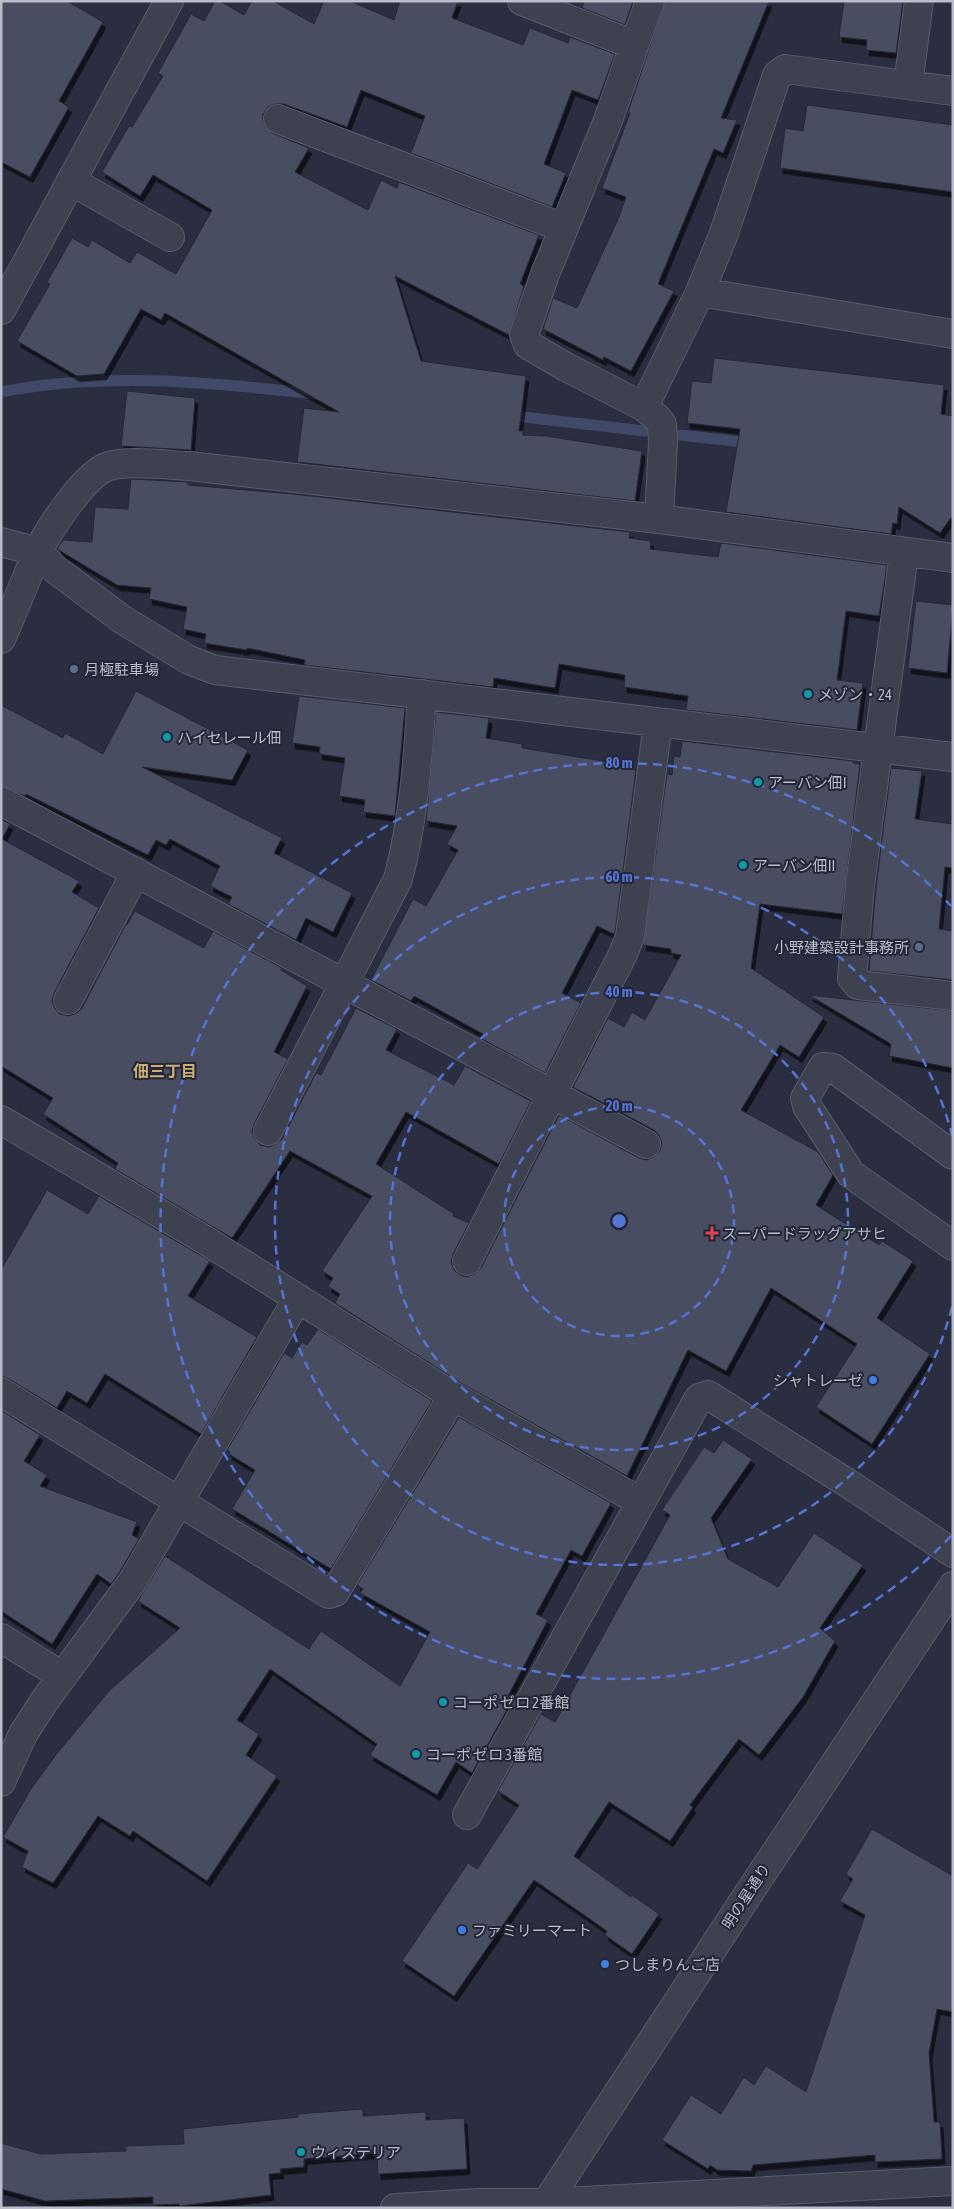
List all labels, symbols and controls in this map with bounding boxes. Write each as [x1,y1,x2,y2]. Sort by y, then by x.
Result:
place label: 月極駐車場 [84,661,159,678]
marker: 月極駐車場 [68,663,80,675]
place label: メゾン・24 [818,686,892,703]
marker: メゾン・24 [802,688,814,700]
place label: ハイセレール佃 [177,729,282,746]
marker: ハイセレール佃 [161,731,173,743]
text: 80 m [606,754,633,771]
place label: アーバン佃I [768,774,847,791]
marker: アーバン佃I [752,776,764,788]
place label: アーバン佃II [753,857,835,874]
marker: アーバン佃II [737,859,749,871]
text: 60 m [606,868,633,885]
place label: 小野建築設計事務所 [774,939,909,956]
marker: 小野建築設計事務所 [913,941,925,953]
text: 40 m [605,983,633,1000]
district label: 佃三丁目 [133,1062,197,1080]
text: 20 m [606,1097,633,1114]
centre of rings [610,1212,628,1230]
place label: スーパードラッグアサヒ [722,1225,887,1242]
marker: スーパードラッグアサヒ [706,1227,718,1239]
place label: シャトレーゼ [773,1372,863,1389]
marker: シャトレーゼ [867,1374,879,1386]
place label: コーポ ゼロ 2番館 [453,1694,569,1711]
marker: コーポ ゼロ 2番館 [437,1696,449,1708]
place label: コーポ ゼロ 3番館 [426,1746,542,1763]
marker: コーポ ゼロ 3番館 [410,1748,422,1760]
street label: 明の星通り [718,1860,774,1932]
place label: ファミリーマート [472,1922,592,1939]
marker: ファミリーマート [456,1924,468,1936]
place label: つしまりんご店 [615,1956,720,1973]
marker: つしまりんご店 [599,1958,611,1970]
place label: ウィステリア [311,2144,401,2161]
marker: ウィステリア [295,2146,307,2158]

